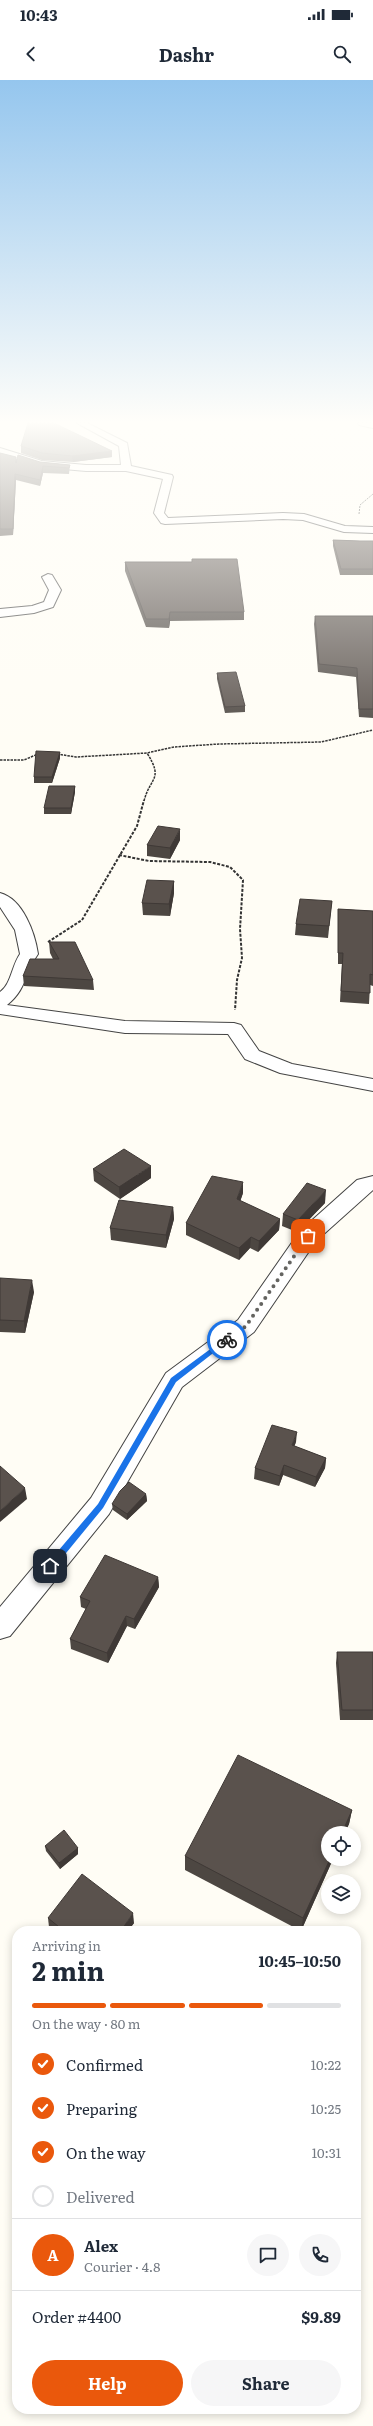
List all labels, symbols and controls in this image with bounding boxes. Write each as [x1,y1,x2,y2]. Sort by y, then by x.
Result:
text: 10:43 [20,3,58,26]
text: Dashr [159,41,214,68]
icon: back [20,43,42,65]
icon: search [331,43,353,65]
pin [291,1219,325,1253]
icon: bag [297,1225,319,1247]
courier [207,1320,247,1360]
icon: bike [216,1329,238,1351]
pin [33,1549,67,1583]
icon: home [39,1555,61,1577]
map controls [321,1826,361,1914]
button: locate [321,1826,361,1866]
button: layers [321,1874,361,1914]
text: Arriving in [32,1936,101,1955]
text: 10:45–10:50 [258,1949,341,1972]
text: 2 min [32,1950,105,1989]
text: On the way · 80 m [32,2014,140,2033]
icon: check [32,2053,54,2075]
text: Confirmed [66,2053,143,2076]
text: 10:22 [311,2055,341,2074]
icon: check [32,2097,54,2119]
text: Preparing [66,2097,137,2120]
text: 10:25 [311,2099,341,2118]
icon: check [32,2141,54,2163]
text: On the way [66,2141,146,2164]
text: 10:31 [312,2143,341,2162]
text: Delivered [66,2185,135,2208]
text: Alex [84,2234,118,2257]
button: chat [247,2234,289,2276]
button: phone [299,2234,341,2276]
text: A [47,2243,59,2266]
text: Courier · 4.8 [84,2257,160,2276]
text: Order #4400 [32,2305,121,2328]
text: $9.89 [301,2305,341,2328]
button: Help [32,2360,183,2406]
button: Share [191,2360,341,2406]

